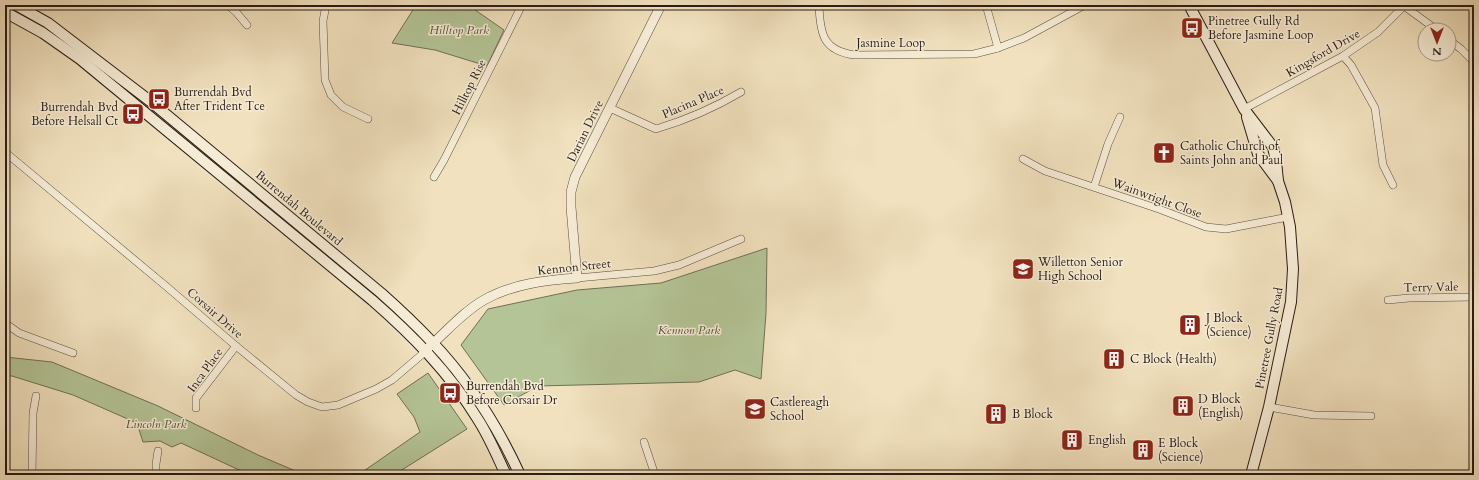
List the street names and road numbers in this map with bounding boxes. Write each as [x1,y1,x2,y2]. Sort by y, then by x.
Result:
street label: Kingsford Drive [1283,25,1363,81]
street label: Jasmine Loop [855,35,925,51]
street label: Hilltop Rise [448,56,490,118]
street label: Placina Place [660,82,726,122]
street label: Darian Drive [563,97,607,165]
street label: Burrendah Boulevard [252,167,346,250]
street label: Wainwright Close [1109,174,1204,222]
street label: Kennon Street [537,255,612,279]
street label: Terry Vale [1403,279,1459,295]
street label: Corsair Drive [184,284,246,342]
street label: Pinetree Gully Road [1251,285,1287,390]
street label: Inca Place [184,345,226,395]

